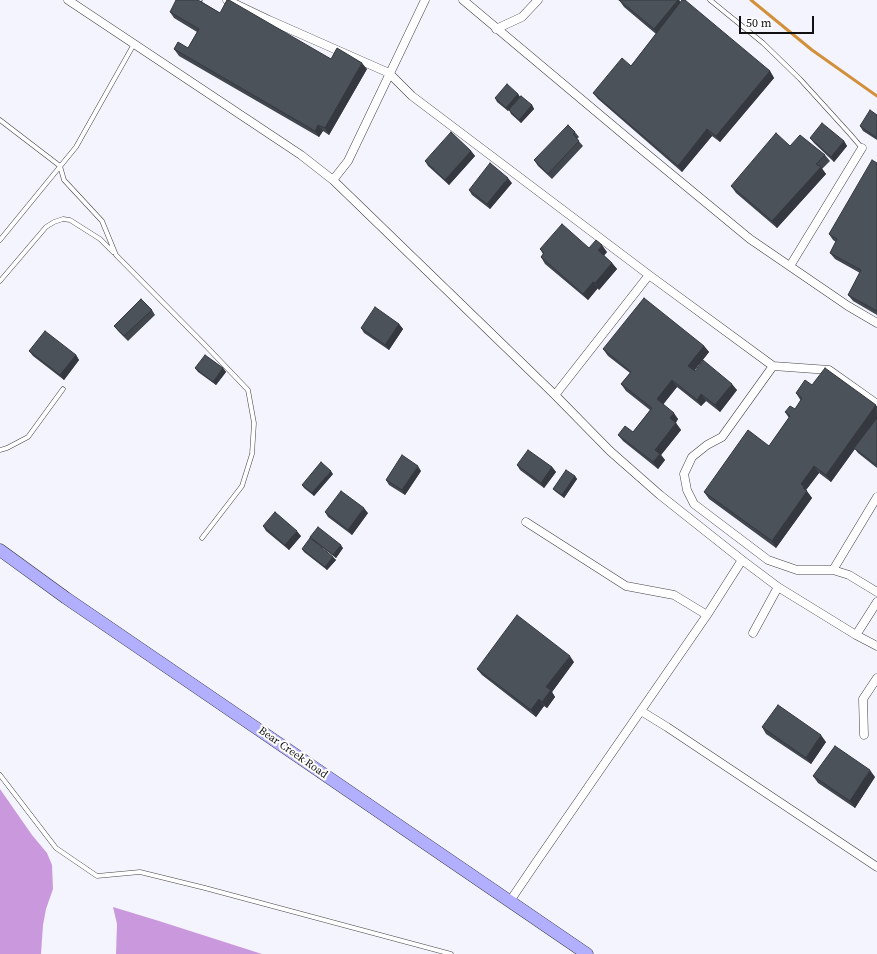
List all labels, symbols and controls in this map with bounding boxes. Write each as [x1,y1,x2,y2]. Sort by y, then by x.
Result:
scale bar [741,8,816,34]
text: 50 m [746,15,772,31]
street label: Bear Creek Road [256,724,330,782]

